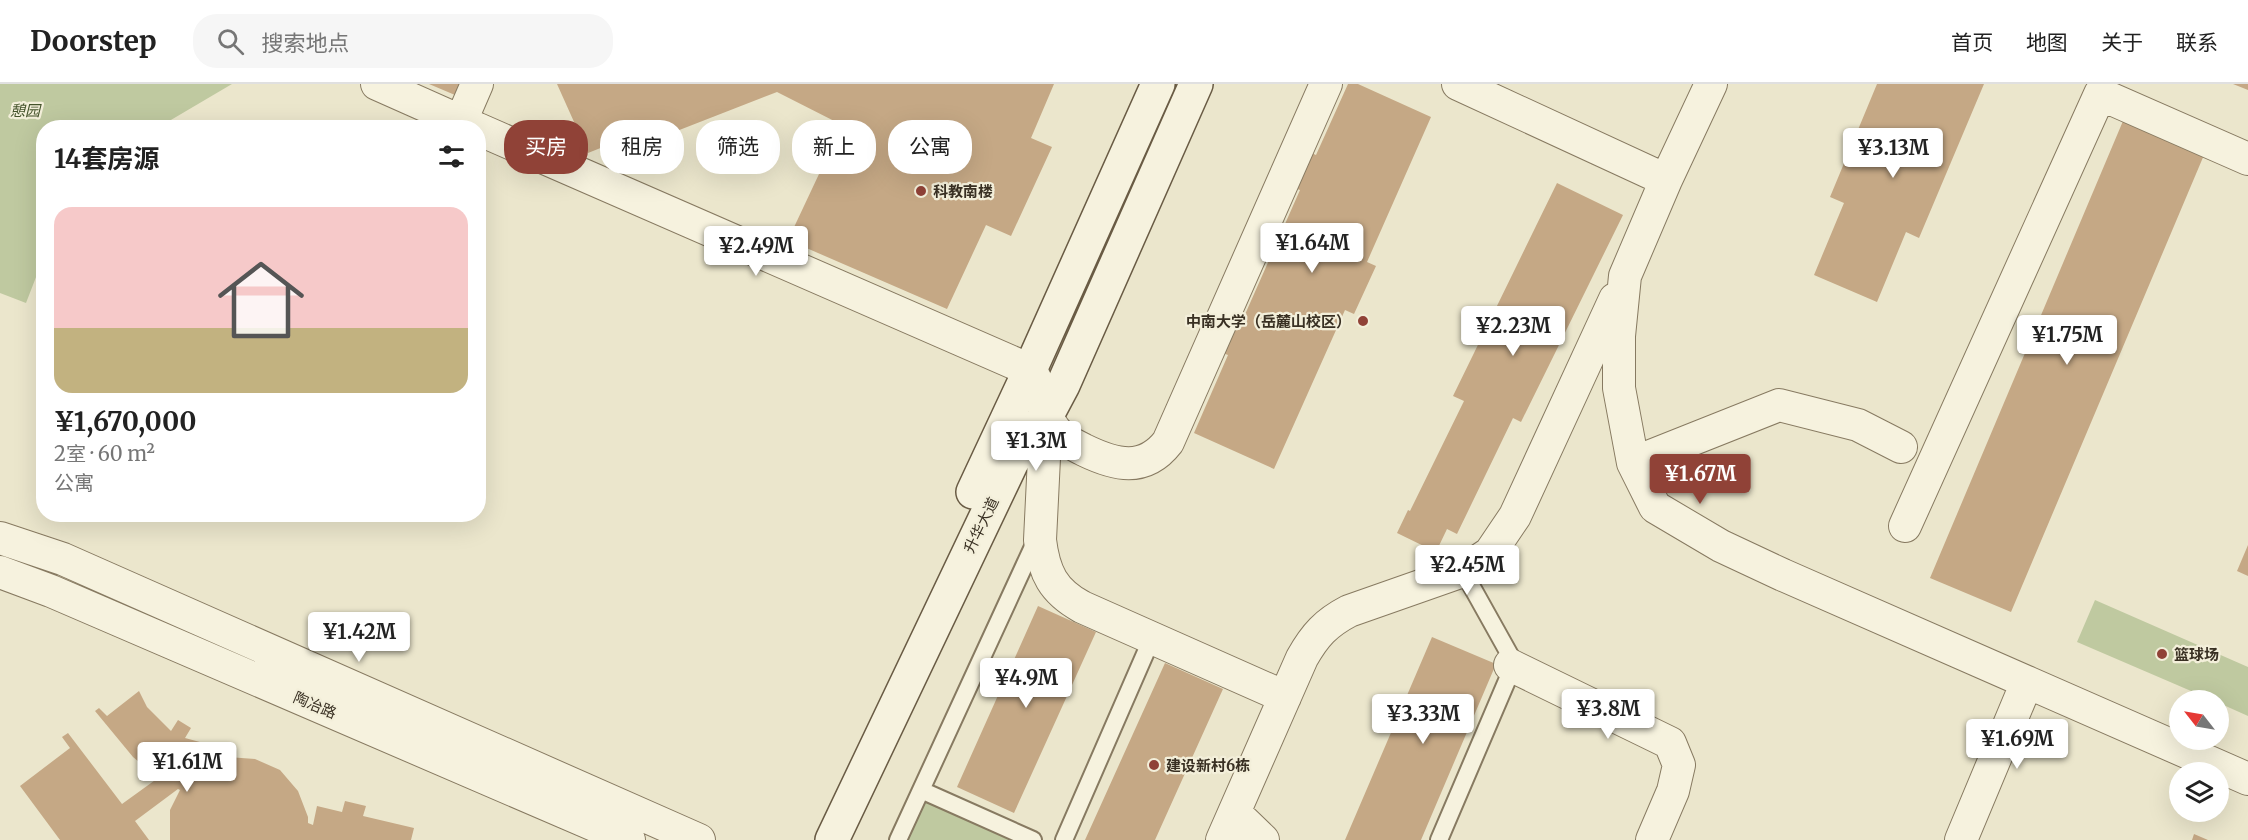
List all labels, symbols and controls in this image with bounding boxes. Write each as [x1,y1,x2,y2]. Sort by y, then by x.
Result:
search box [193,14,613,68]
text: Doorstep [30,23,157,59]
icon: search [214,25,247,58]
text: 搜索地点 [262,29,350,57]
text: 首页 [1951,29,1993,56]
text: 地图 [2026,29,2068,56]
text: 关于 [2101,29,2143,56]
text: 联系 [2176,29,2218,56]
park label: 憩园 [10,101,42,120]
chip: 买房 [504,120,588,174]
chip: 租房 [600,120,684,174]
chip: 筛选 [696,120,780,174]
chip: 新上 [792,120,876,174]
chip: 公寓 [888,120,972,174]
pin: ¥3.13M [1844,128,1942,179]
text: ¥3.13M [1857,135,1929,160]
icon: filters [435,140,468,173]
text: 14套房源 [54,142,159,175]
place label: 科教南楼 [933,182,993,201]
marker: 科教南楼 [914,184,928,198]
pin: ¥1.64M [1263,223,1361,274]
pin: ¥2.49M [707,226,805,277]
text: ¥1.64M [1274,230,1350,255]
text: ¥2.49M [718,233,794,258]
icon: home [207,246,315,354]
pin: ¥2.23M [1464,306,1562,357]
place label: 中南大学（岳麓山校区） [1186,312,1351,331]
text: ¥2.23M [1475,313,1551,338]
marker: 中南大学（岳麓山校区） [1356,314,1370,328]
pin: ¥1.75M [2018,315,2116,366]
text: ¥1.75M [2031,322,2103,347]
text: ¥1,670,000 [54,405,197,438]
pin: ¥1.3M [994,421,1078,472]
text: ¥1.3M [1005,428,1067,453]
text: 2室 · 60 m² [54,441,155,466]
pin: ¥1.67M [1651,454,1749,505]
text: ¥1.67M [1664,461,1736,486]
text: 公寓 [54,470,94,495]
street label: 升华大道 [959,494,1003,556]
pin: ¥2.45M [1418,545,1516,596]
text: ¥2.45M [1429,552,1505,577]
pin: ¥1.42M [310,612,408,663]
text: ¥1.42M [322,619,396,644]
place label: 篮球场 [2174,645,2219,664]
marker: 篮球场 [2155,647,2169,661]
pin: ¥4.9M [984,658,1068,709]
text: ¥4.9M [994,665,1058,690]
street label: 陶冶路 [291,687,339,723]
pin: ¥3.8M [1566,689,1650,740]
north arrow [2169,690,2229,750]
map controls [2169,690,2229,822]
pin: ¥3.33M [1374,694,1472,745]
text: ¥3.8M [1576,696,1640,721]
text: ¥3.33M [1386,701,1460,726]
pin: ¥1.69M [1968,719,2066,770]
text: ¥1.69M [1980,726,2054,751]
pin: ¥1.61M [138,742,236,793]
text: ¥1.61M [151,749,223,774]
place label: 建设新村6栋 [1166,756,1250,775]
marker: 建设新村6栋 [1147,758,1161,772]
button: layers [2169,762,2229,822]

